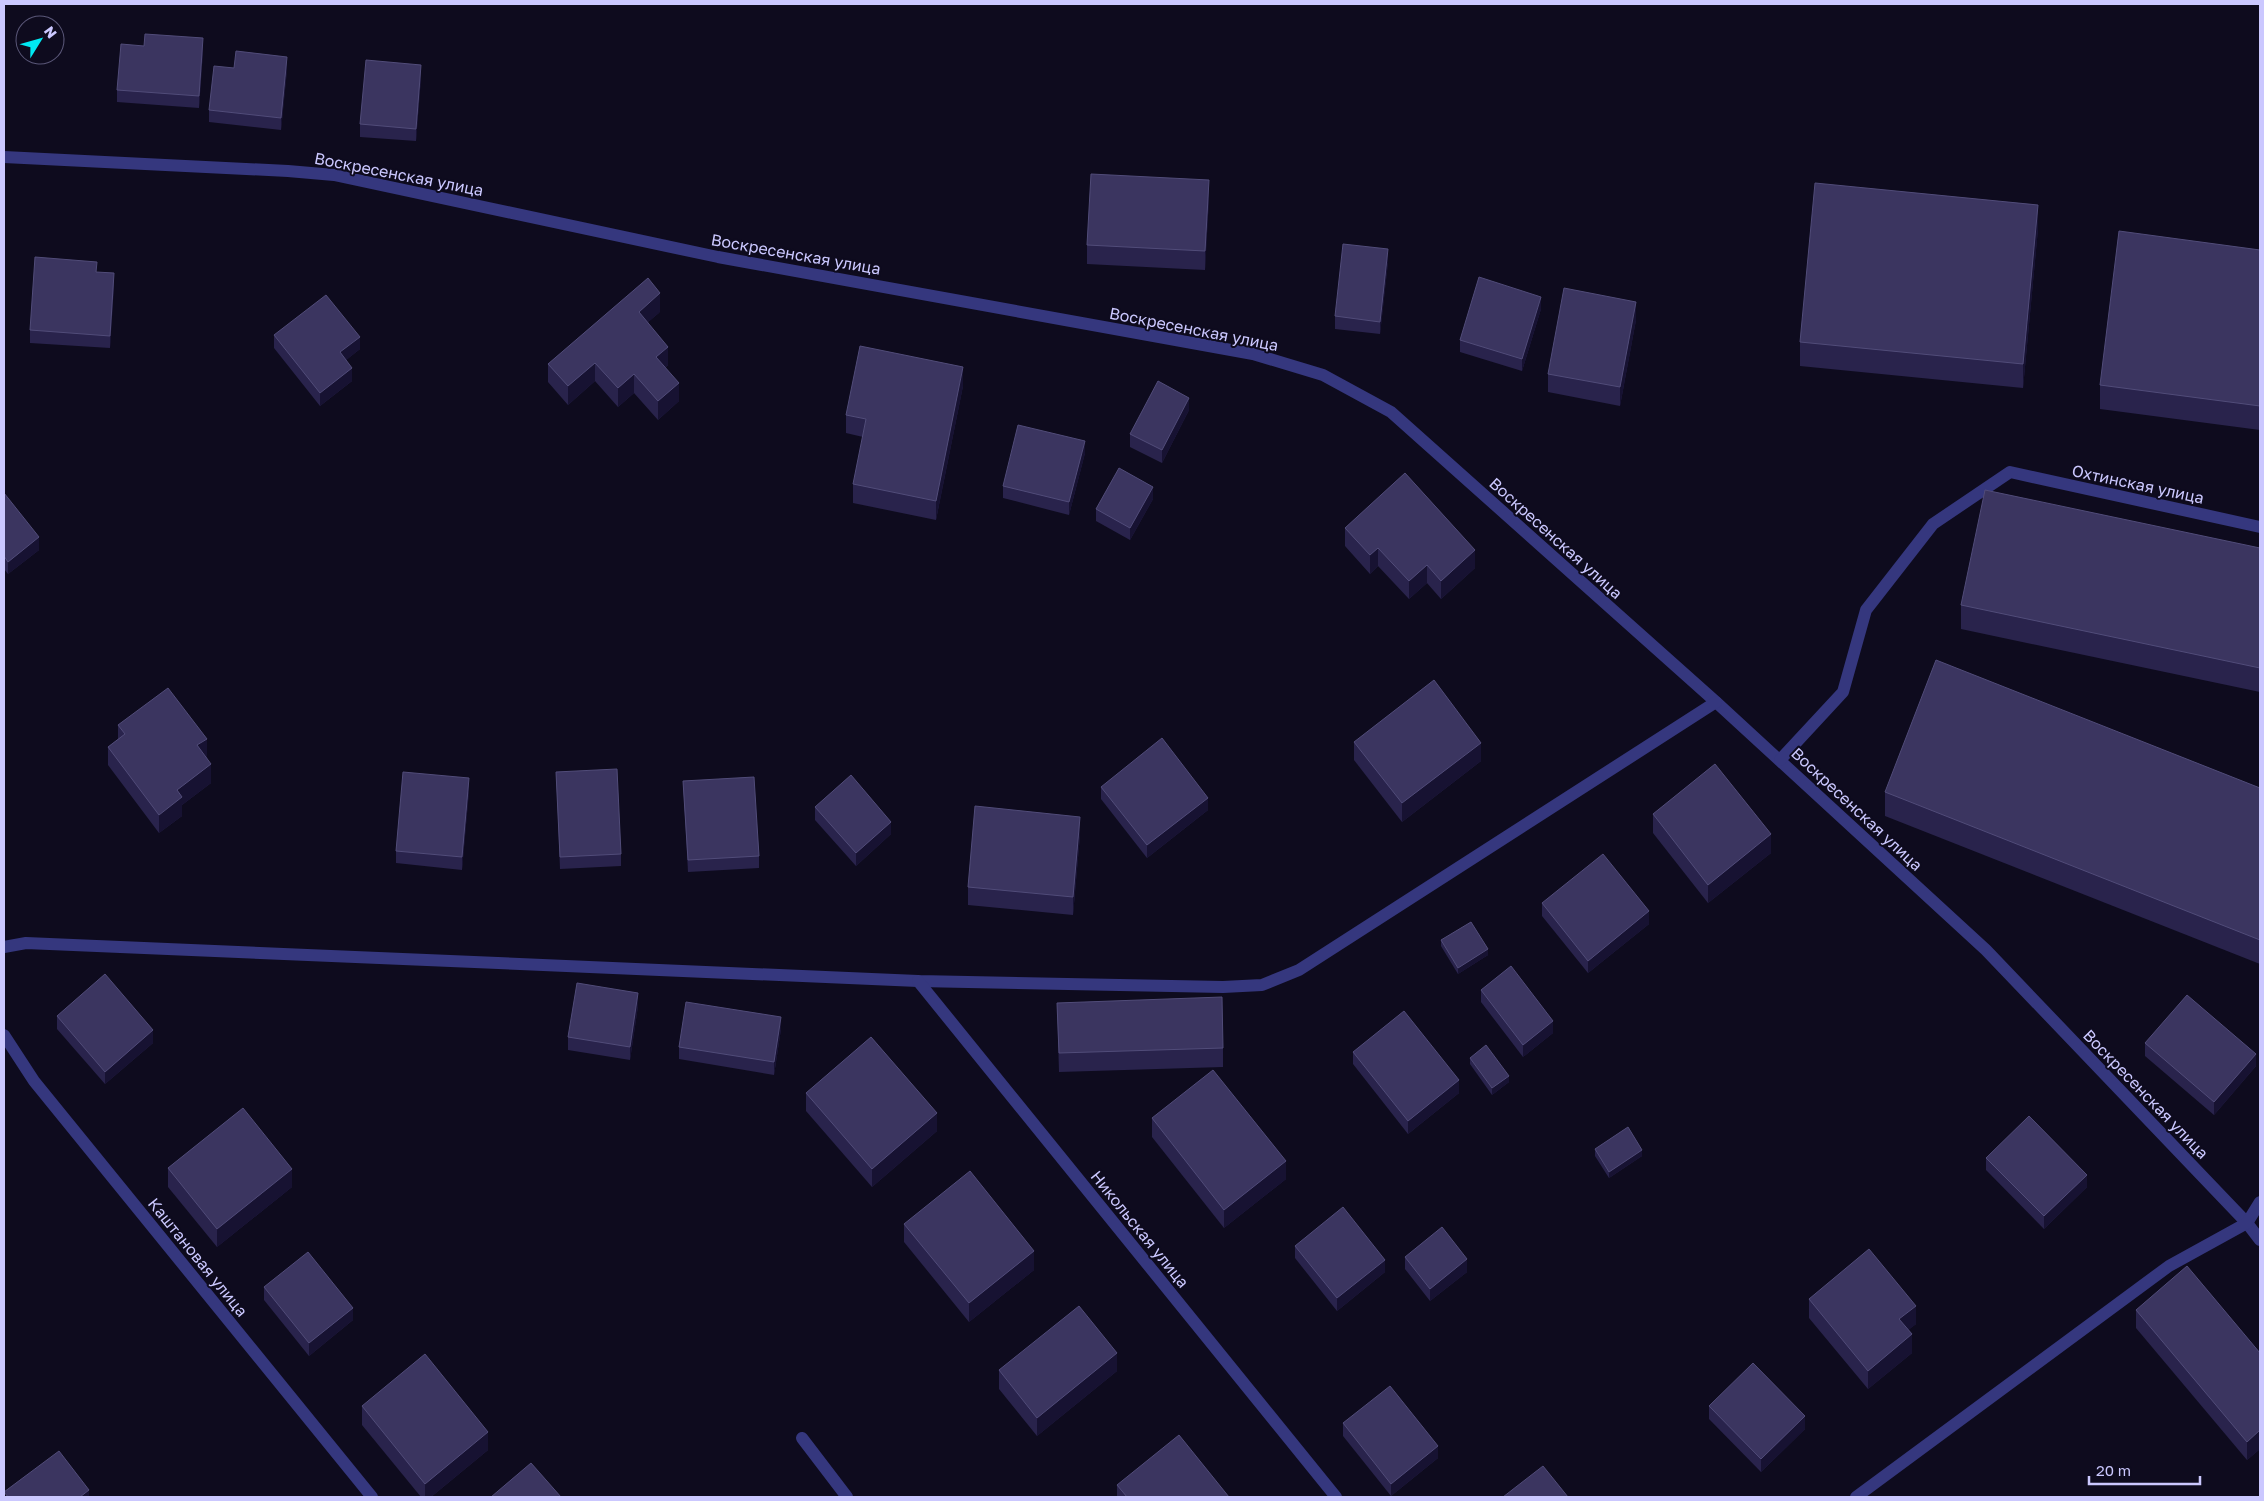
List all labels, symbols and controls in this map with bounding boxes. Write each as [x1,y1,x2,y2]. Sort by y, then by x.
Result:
north arrow [15,15,65,65]
text: N [41,23,61,41]
street label: Воскресенская улица [313,148,485,200]
street label: Воскресенская улица [710,229,882,279]
street label: Воскресенская улица [1108,303,1280,355]
street label: Охтинская улица [2070,460,2206,508]
street label: Воскресенская улица [1485,473,1627,603]
street label: Воскресенская улица [1787,743,1927,875]
street label: Воскресенская улица [2079,1025,2213,1163]
street label: Никольская улица [1087,1166,1193,1292]
street label: Каштановая улица [144,1194,252,1320]
scale bar [2089,1454,2200,1486]
text: 20 m [2096,1461,2131,1479]

